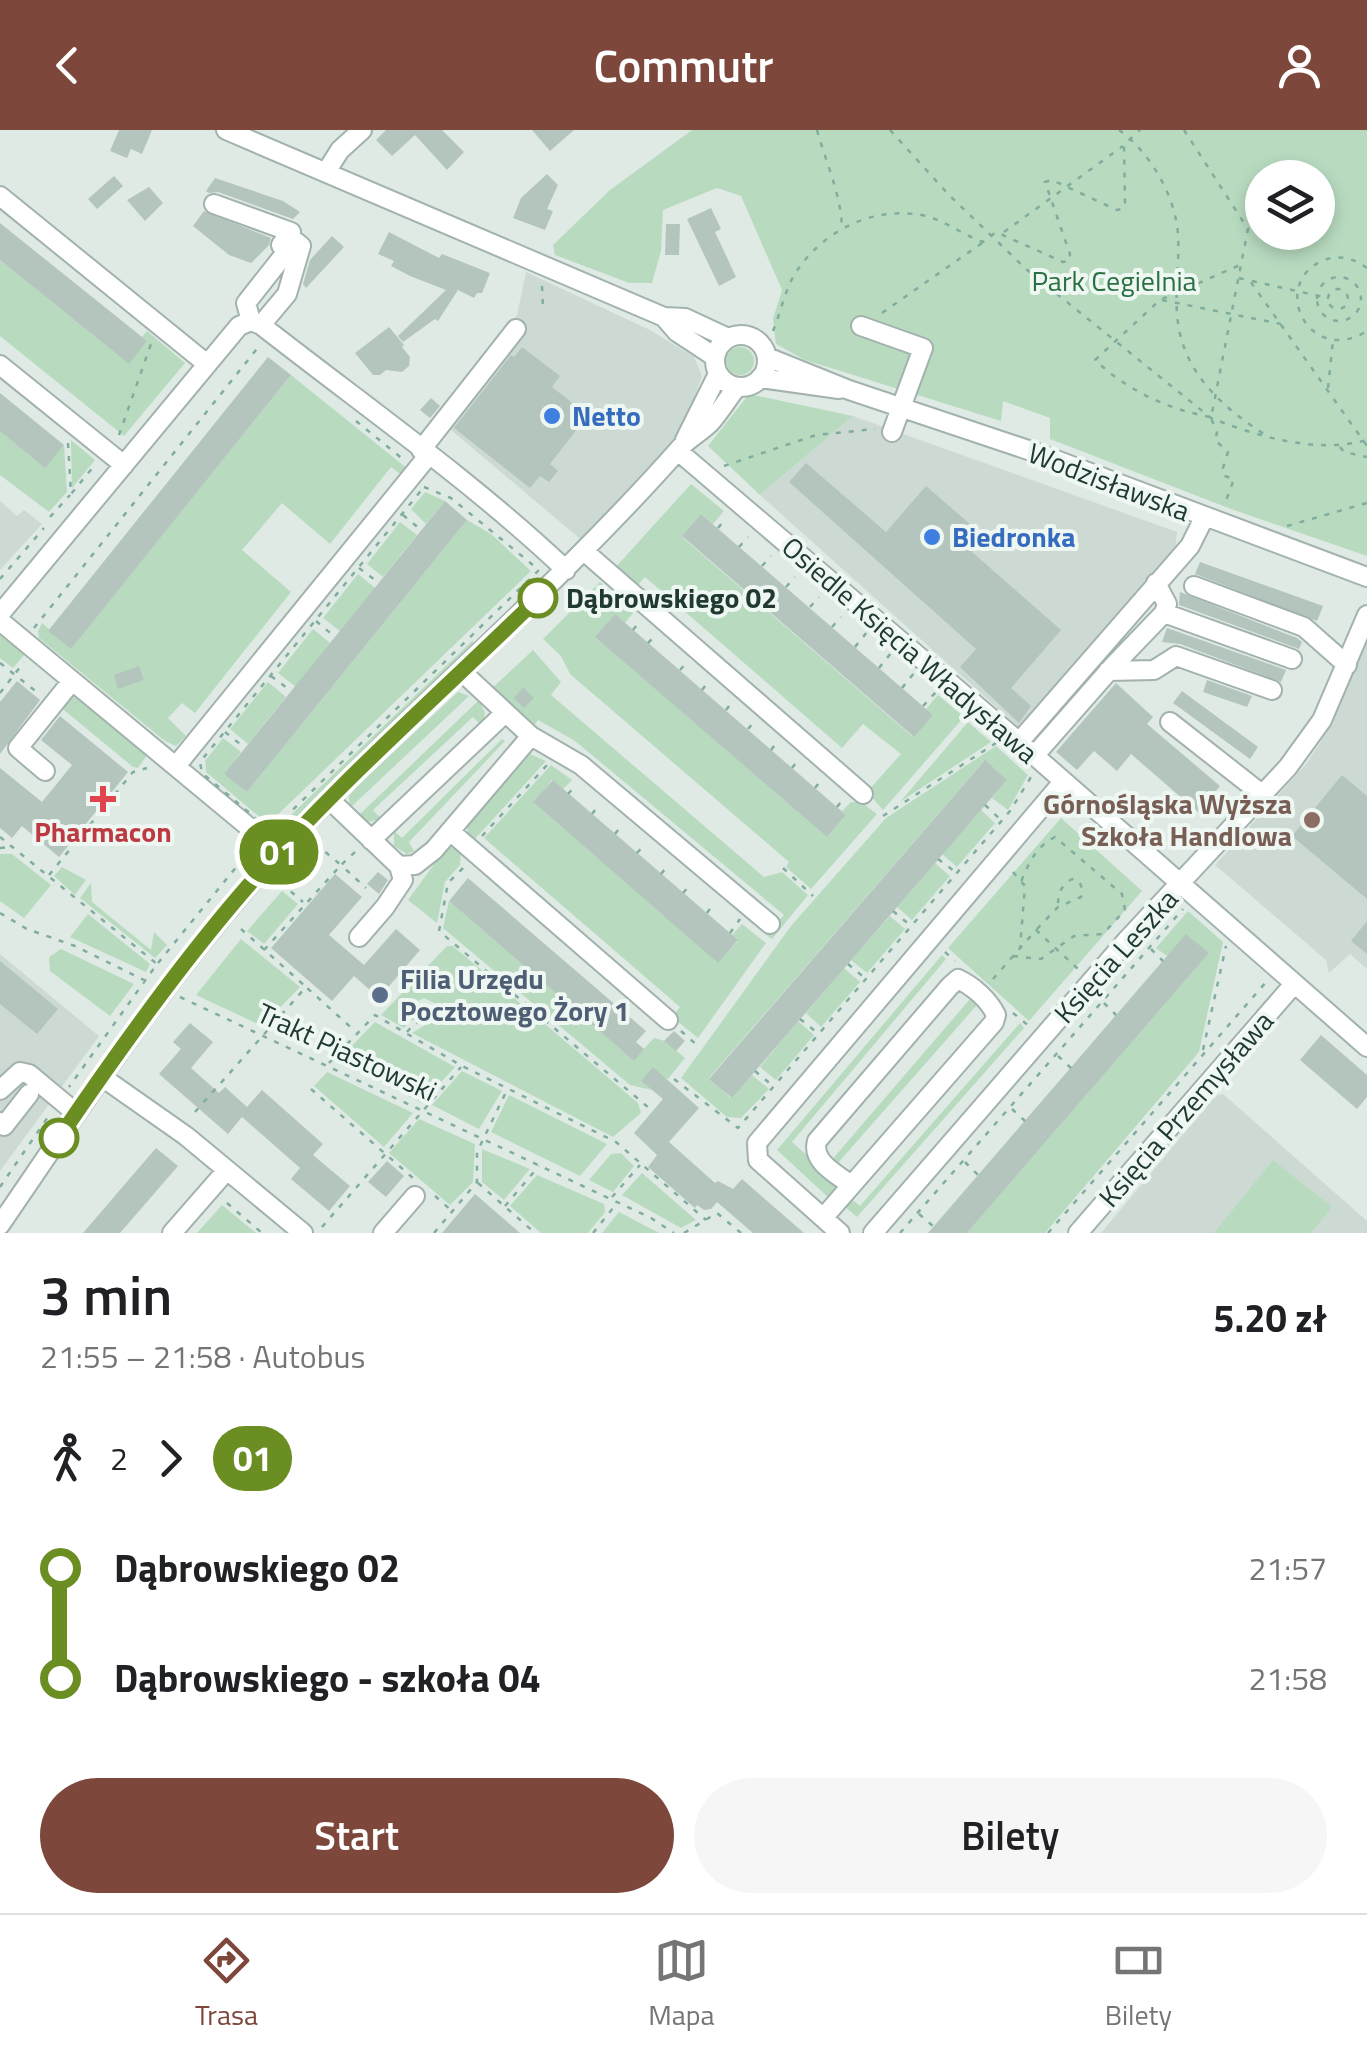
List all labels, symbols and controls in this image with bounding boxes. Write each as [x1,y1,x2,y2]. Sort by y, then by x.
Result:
text: Commutr [593,31,774,99]
icon: back [40,38,95,93]
icon: person [1272,38,1327,93]
map controls [1245,160,1335,250]
button: layers [1245,160,1335,250]
park label: Park Cegielnia [1031,259,1197,302]
place label: Netto [572,394,641,437]
marker: Netto [541,405,563,427]
street label: Wodzisławska [1022,431,1196,532]
place label: Biedronka [952,515,1075,558]
street label: Osiedle Księcia Władysława [773,526,1048,773]
marker: Biedronka [921,526,943,548]
place label: Dąbrowskiego 02 [566,576,777,619]
marker: Dąbrowskiego 02 [519,579,557,617]
place label: Górnośląska Wyższa Szkoła Handlowa [1043,782,1292,857]
marker: Pharmacon [92,788,114,810]
marker: Górnośląska Wyższa Szkoła Handlowa [1301,809,1323,831]
place label: Pharmacon [34,810,172,853]
line badge: 01 [234,820,324,884]
text: 01 [259,825,299,879]
street label: Księcia Leszka [1043,879,1188,1033]
place label: Filia Urzędu Pocztowego Żory 1 [400,957,629,1032]
marker: Filia Urzędu Pocztowego Żory 1 [369,984,391,1006]
street label: Trakt Piastowski [250,991,444,1112]
street label: Księcia Przemysława [1088,1001,1283,1217]
unlabelled marker [40,1119,78,1157]
text: 3 min [40,1253,172,1336]
text: 5.20 zł [1213,1289,1327,1347]
text: 21:55 – 21:58 · Autobus [40,1332,365,1380]
icon: walk [40,1431,95,1486]
icon: forward [143,1431,198,1486]
text: 01 [233,1431,272,1485]
text: 2 [110,1434,128,1482]
text: Dąbrowskiego 02 [114,1539,400,1597]
text: 21:57 [1248,1544,1327,1592]
text: Dąbrowskiego - szkoła 04 [114,1649,541,1707]
text: 21:58 [1248,1654,1327,1702]
button: Start [40,1778,674,1893]
button: Bilety [694,1778,1327,1893]
tab: Trasa [195,1933,258,2036]
tab: Mapa [648,1933,715,2036]
tab: Bilety [1105,1933,1172,2036]

